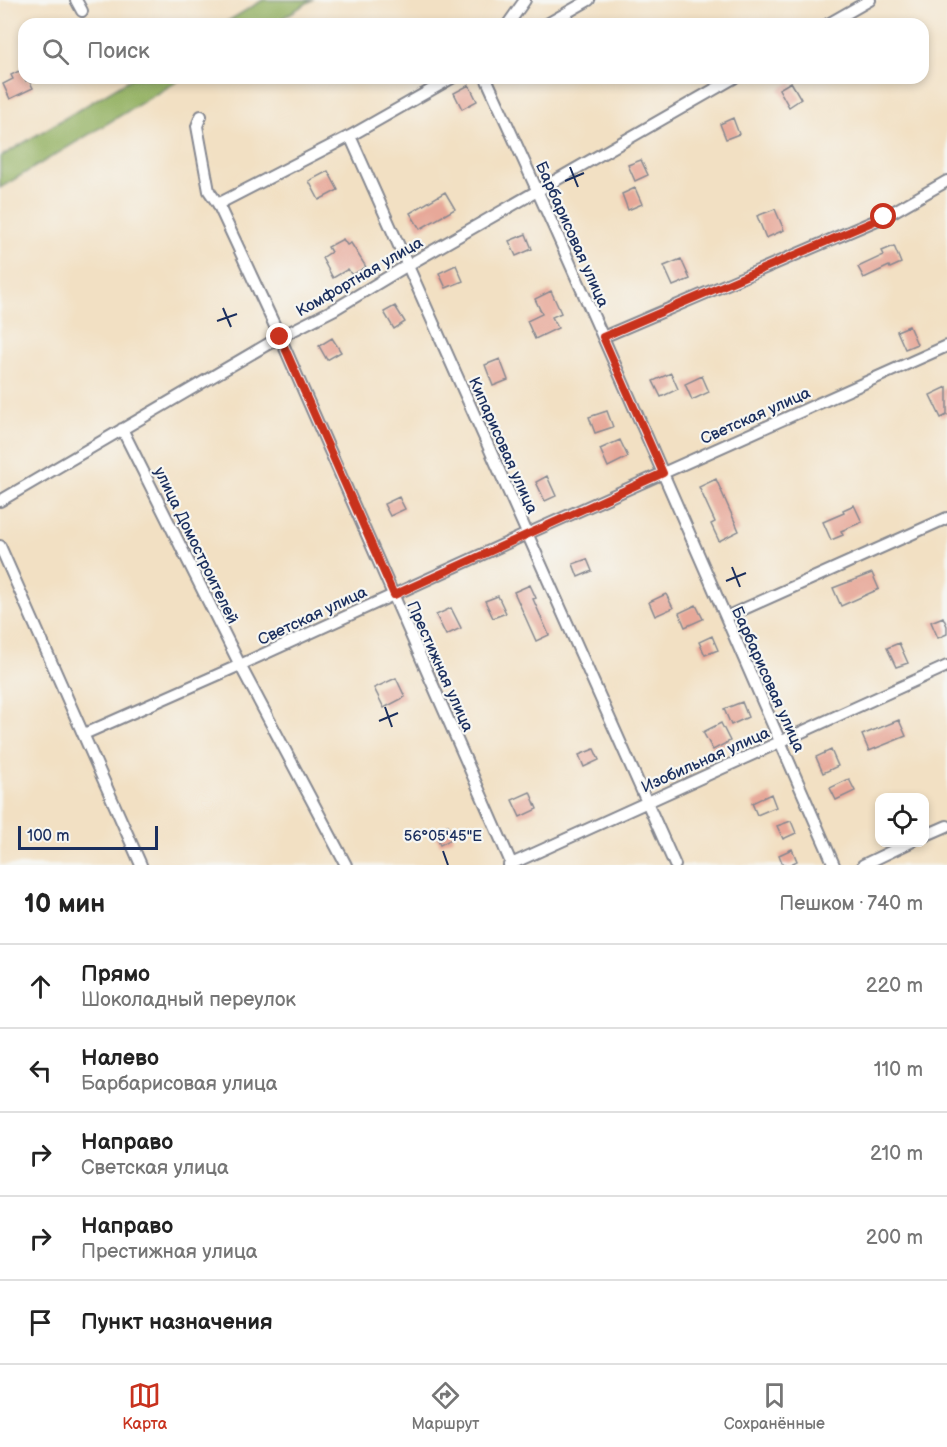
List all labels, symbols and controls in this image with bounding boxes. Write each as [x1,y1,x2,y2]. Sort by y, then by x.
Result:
search box [18,18,929,84]
icon: search [39,35,72,68]
text: Поиск [87,38,150,65]
street label: Барбарисовая улица [531,159,613,311]
route start [870,203,896,229]
street label: Комфортная улица [293,233,427,321]
route end [266,323,292,349]
street label: Кипарисовая улица [464,374,542,517]
street label: Светская улица [698,383,814,449]
street label: улица Домостроителей [149,464,242,627]
street label: Светская улица [255,583,371,650]
street label: Престижная улица [402,598,477,735]
street label: Барбарисовая улица [727,604,809,756]
street label: Изобильная улица [638,723,773,797]
map controls [875,793,929,847]
button: locate [875,793,929,847]
scale bar [18,823,158,850]
text: 100 m [27,827,70,846]
text: 56°05'45"E [404,827,482,846]
text: 10 мин [24,889,105,920]
text: Пешком · 740 m [779,892,923,916]
text: Прямо [81,961,150,988]
icon: ahead [24,970,57,1003]
text: 220 m [866,974,923,998]
text: Шоколадный переулок [81,988,296,1012]
text: Налево [81,1045,159,1072]
icon: left [24,1054,57,1087]
text: 110 m [874,1058,923,1082]
text: Барбарисовая улица [81,1072,278,1096]
text: Направо [81,1129,173,1156]
icon: right [24,1138,57,1171]
text: 210 m [870,1142,923,1166]
text: Светская улица [81,1156,229,1180]
text: Направо [81,1213,173,1240]
icon: right [24,1222,57,1255]
text: 200 m [866,1226,923,1250]
text: Престижная улица [81,1240,258,1264]
icon: arrive [24,1306,57,1339]
text: Пункт назначения [81,1309,273,1336]
tab: Карта [122,1379,167,1434]
tab: Маршрут [411,1379,480,1434]
tab: Сохранённые [724,1379,825,1434]

